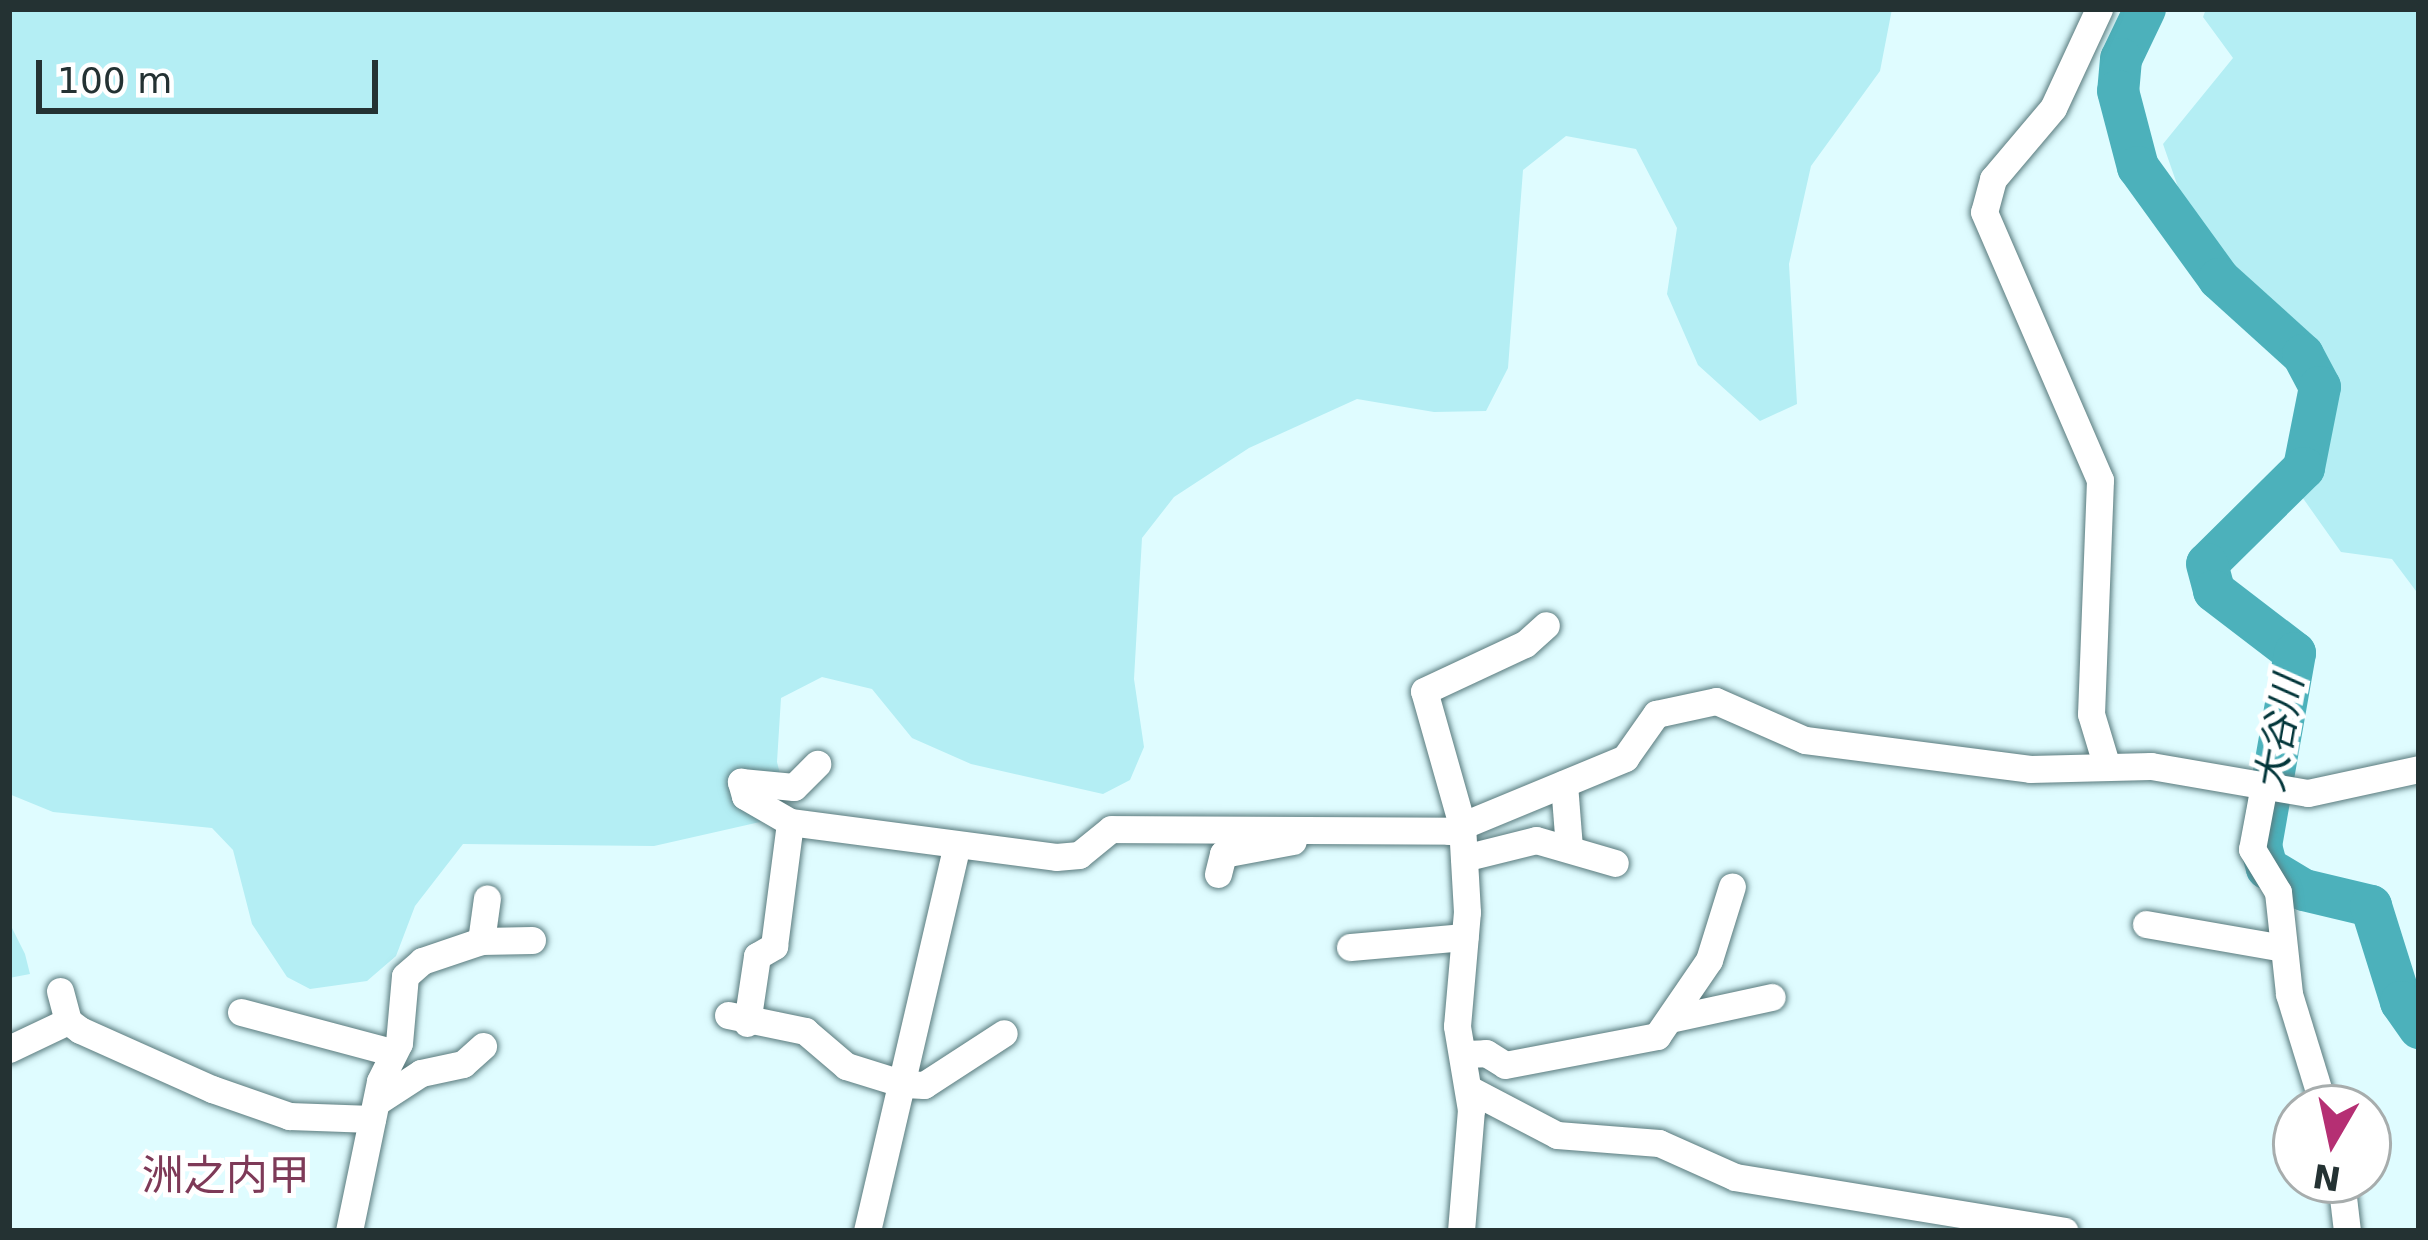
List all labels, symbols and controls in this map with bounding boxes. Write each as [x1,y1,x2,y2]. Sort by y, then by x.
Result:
scale bar [42,36,384,110]
text: 100 m [57,60,172,101]
water label: 大谷川 [2247,672,2313,796]
north arrow [2272,1084,2392,1204]
district label: 洲之内甲 [142,1151,310,1201]
text: N [2310,1156,2343,1199]

